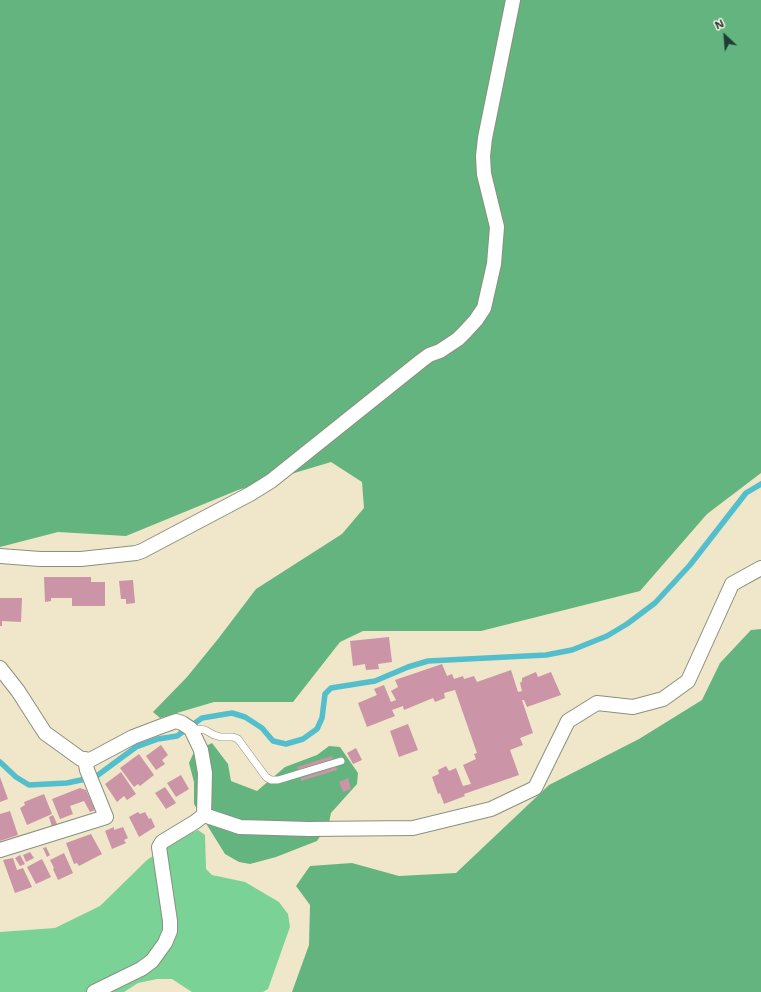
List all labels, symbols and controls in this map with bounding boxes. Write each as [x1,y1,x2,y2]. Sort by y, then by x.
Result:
north arrow [705,16,745,56]
text: N [712,16,727,33]

